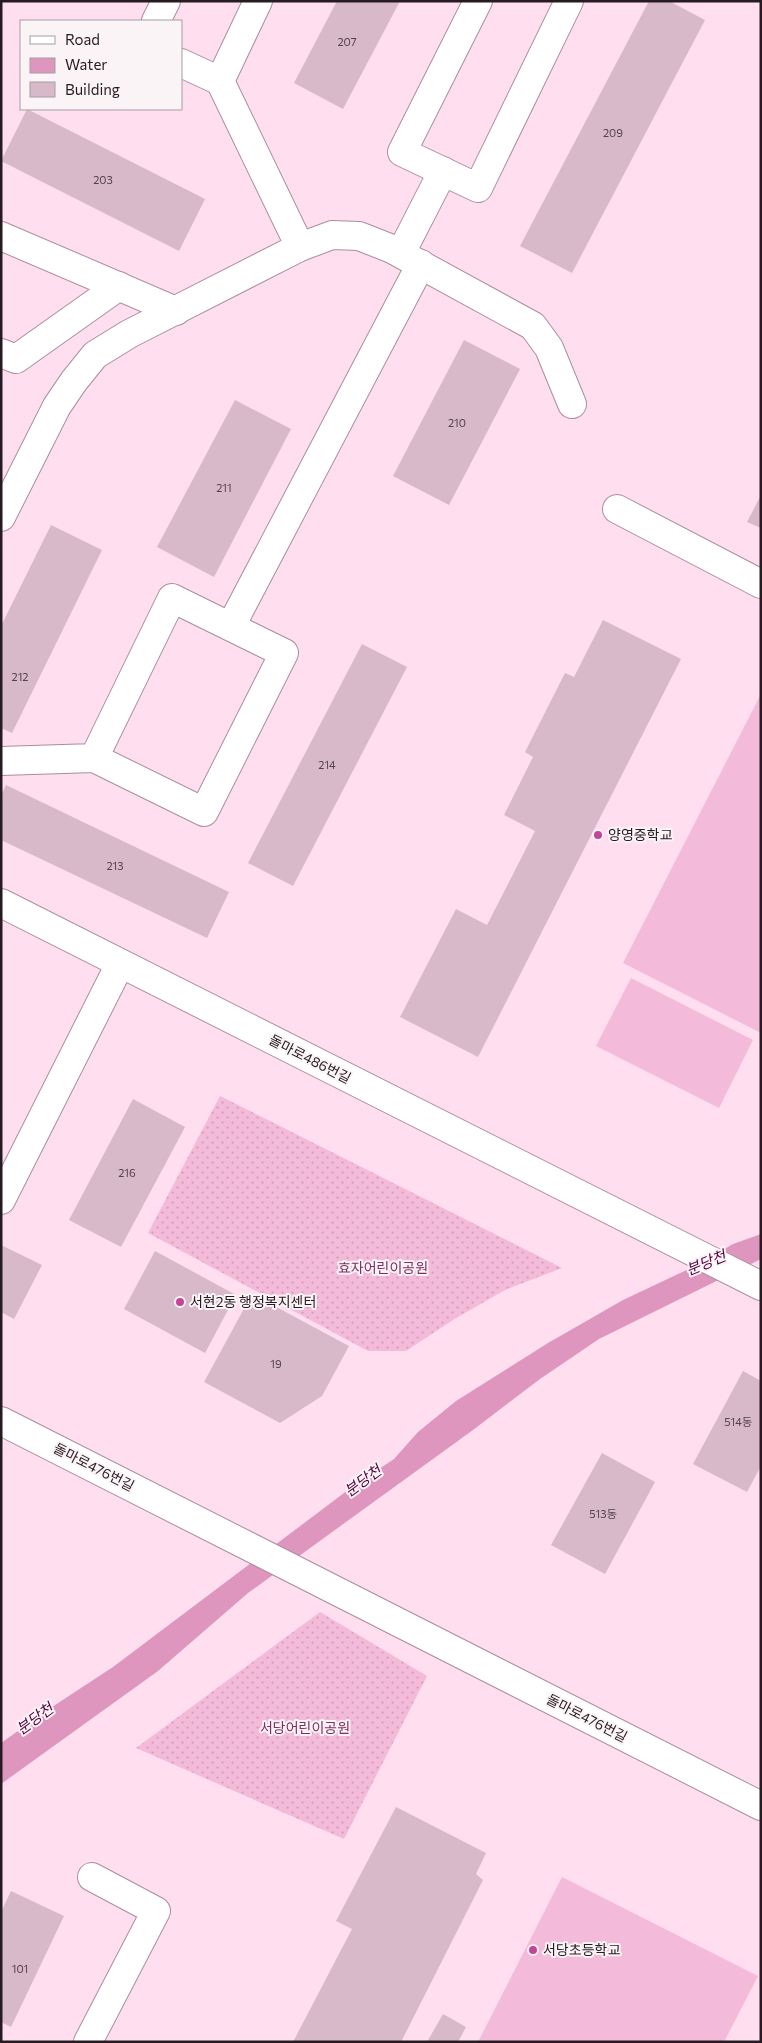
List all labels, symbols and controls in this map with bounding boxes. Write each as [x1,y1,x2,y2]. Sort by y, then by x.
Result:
legend [20,20,182,110]
text: Road [65,30,100,48]
house number: 207 [337,35,357,48]
text: Water [65,55,107,73]
text: Building [65,80,120,98]
house number: 209 [603,126,623,139]
house number: 203 [93,173,113,186]
house number: 210 [448,416,466,429]
house number: 211 [216,481,232,494]
house number: 212 [12,670,28,683]
house number: 214 [318,758,336,771]
place label: 양영중학교 [608,826,673,843]
marker: 양영중학교 [592,829,604,841]
house number: 213 [106,859,124,872]
street label: 돌마로486번길 [266,1031,354,1087]
house number: 216 [118,1166,136,1179]
water label: 분당천 [683,1245,730,1278]
park label: 효자어린이공원 [338,1259,428,1276]
place label: 서현2동 행정복지센터 [190,1293,316,1310]
marker: 서현2동 행정복지센터 [174,1296,186,1308]
house number: 19 [270,1357,282,1370]
house number: 514동 [724,1415,752,1428]
street label: 돌마로476번길 [51,1439,137,1494]
water label: 분당천 [340,1459,386,1500]
house number: 513동 [589,1507,617,1520]
street label: 돌마로476번길 [544,1690,630,1745]
water label: 분당천 [12,1697,58,1738]
park label: 서당어린이공원 [260,1719,350,1736]
place label: 서당초등학교 [543,1941,620,1958]
marker: 서당초등학교 [527,1944,539,1956]
house number: 101 [12,1962,28,1975]

